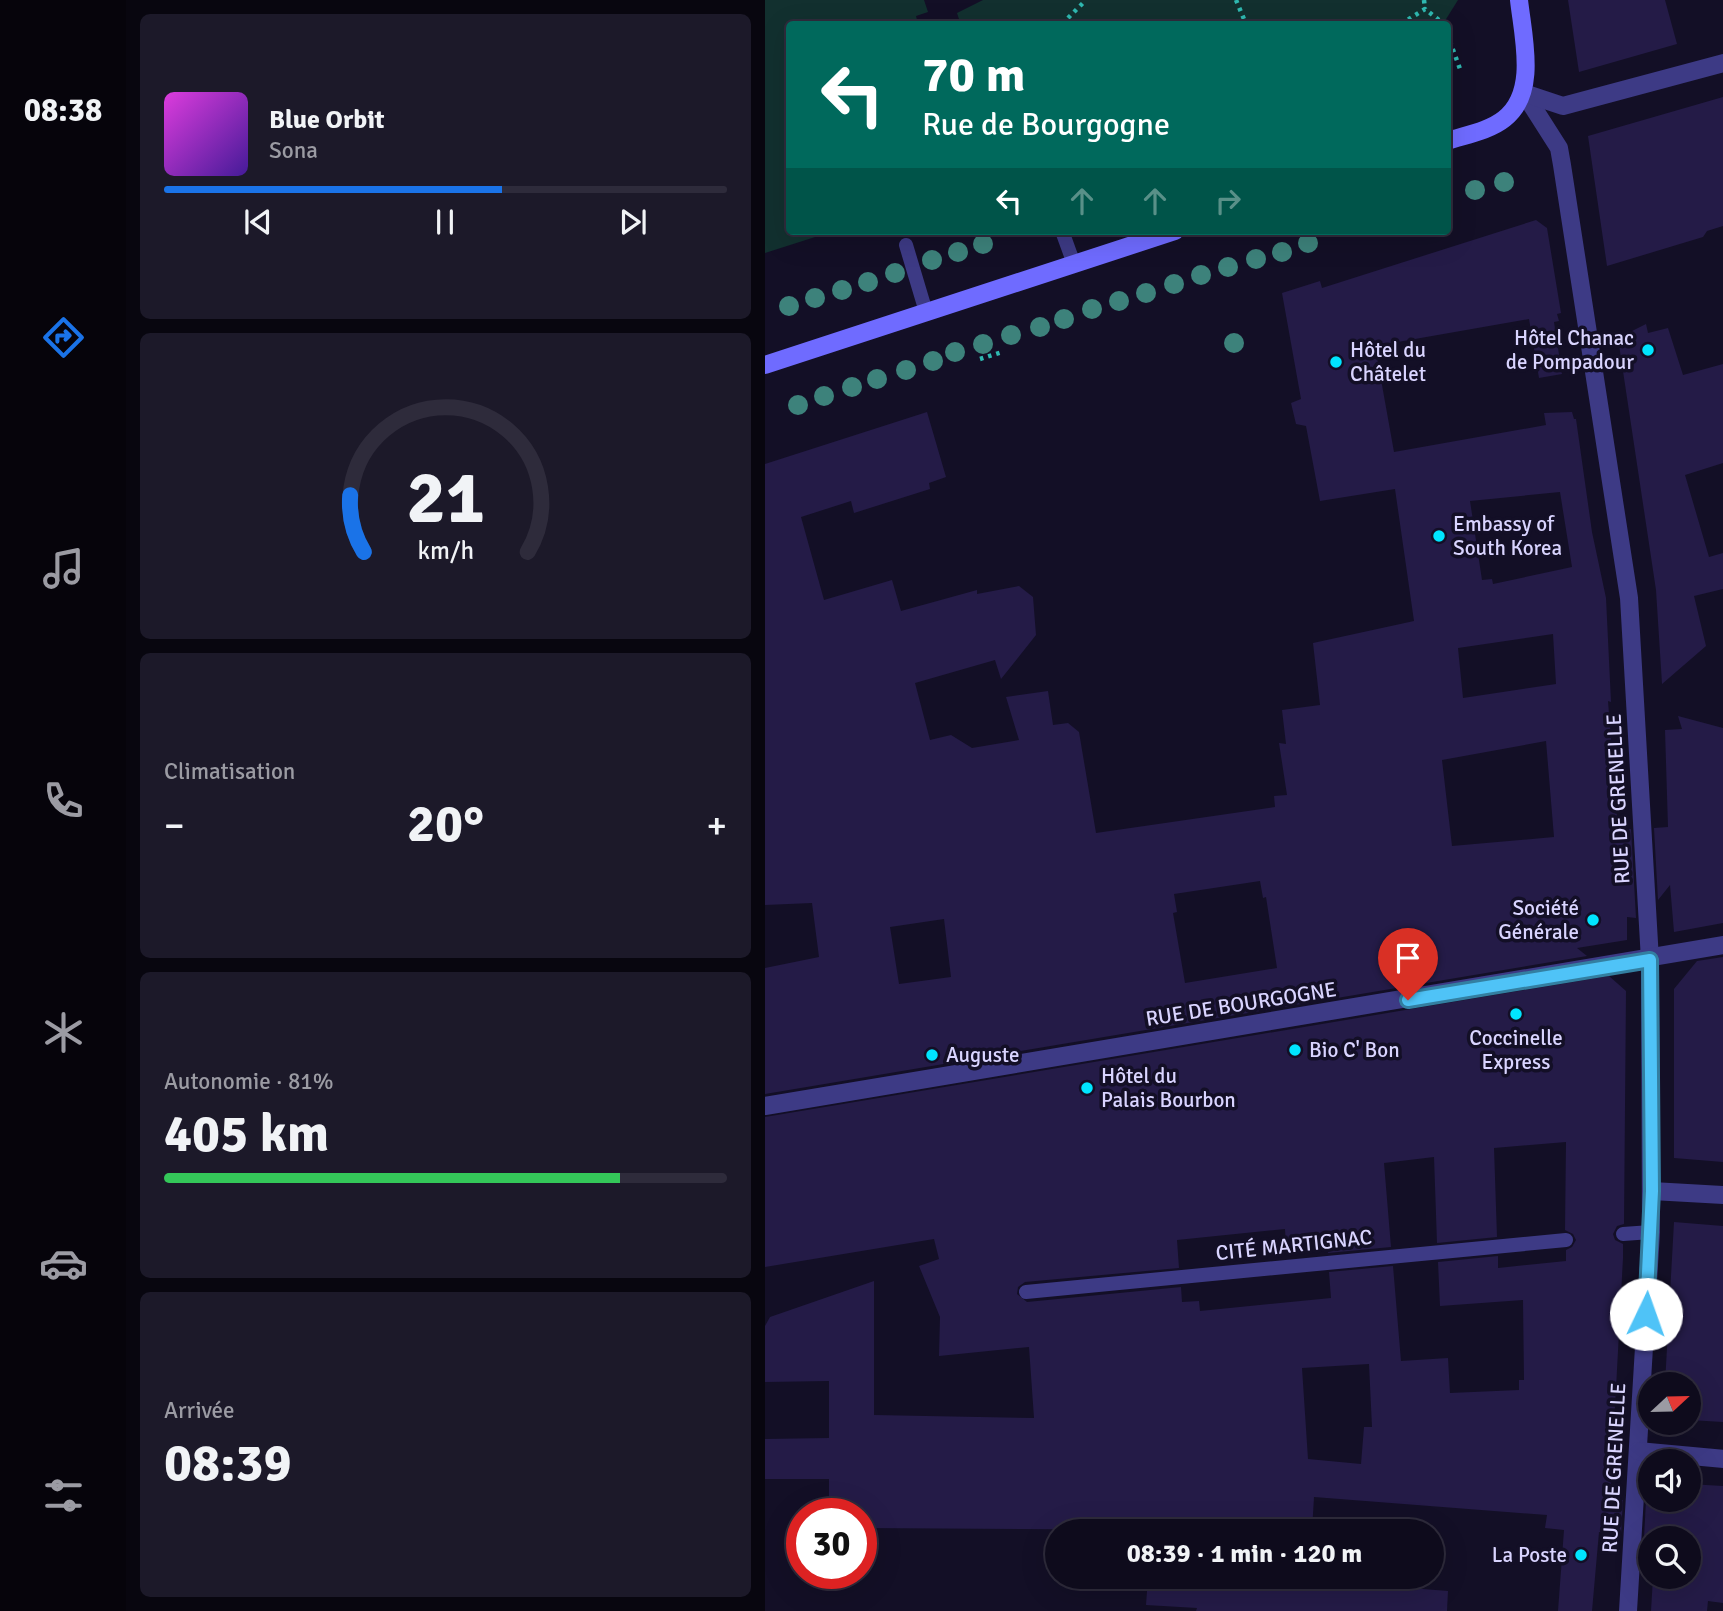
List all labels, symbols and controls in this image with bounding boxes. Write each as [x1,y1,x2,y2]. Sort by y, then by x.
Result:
text: 70 m [922,45,1025,105]
icon: left [807,49,898,140]
text: 08:38 [24,91,102,130]
text: Blue Orbit [269,104,385,136]
text: Rue de Bourgogne [922,105,1170,144]
text: Sona [269,136,318,165]
icon: left [990,182,1028,220]
icon: ahead [1063,182,1101,220]
icon: ahead [1136,182,1174,220]
icon: right [1209,182,1247,220]
icon: previous [239,203,277,241]
icon: pause [426,203,464,241]
icon: next [614,203,652,241]
icon: directions [39,313,88,362]
place label: Hôtel Chanac de Pompadour [1506,325,1634,375]
place label: Hôtel du Châtelet [1350,337,1426,387]
marker: Hôtel Chanac de Pompadour [1640,342,1656,358]
marker: Hôtel du Châtelet [1328,354,1344,370]
text: 21 [406,455,485,544]
place label: Embassy of South Korea [1453,511,1562,561]
marker: Embassy of South Korea [1431,528,1447,544]
text: km/h [417,535,474,566]
icon: music [39,544,88,593]
street label: RUE DE GRENELLE [1601,713,1635,885]
text: Climatisation [164,757,295,786]
icon: phone [39,776,88,825]
text: 20° [407,792,484,856]
text: − [164,802,185,849]
text: + [706,802,727,849]
place label: Société Générale [1498,895,1579,945]
marker: Société Générale [1585,912,1601,928]
pin [1378,928,1438,1000]
icon: arrive [1389,939,1427,977]
street label: RUE DE BOURGOGNE [1144,976,1338,1032]
marker: Coccinelle Express [1508,1006,1524,1022]
icon: climate [39,1008,88,1057]
place label: Coccinelle Express [1469,1025,1563,1075]
place label: Bio C' Bon [1309,1037,1400,1063]
place label: Auguste [946,1042,1020,1068]
marker: Bio C' Bon [1287,1042,1303,1058]
marker: Auguste [924,1047,940,1063]
place label: Hôtel du Palais Bourbon [1101,1063,1236,1113]
text: Autonomie · 81% [164,1067,334,1096]
marker: Hôtel du Palais Bourbon [1079,1080,1095,1096]
text: 405 km [164,1102,329,1166]
street label: CITÉ MARTIGNAC [1214,1224,1374,1266]
icon: car [39,1239,88,1288]
position arrow [1609,1277,1683,1351]
north arrow [1638,1372,1701,1435]
map controls [1638,1372,1701,1589]
street label: RUE DE GRENELLE [1597,1382,1631,1554]
text: Arrivée [164,1396,235,1425]
text: 08:39 [164,1431,292,1495]
button: sound [1638,1449,1701,1512]
icon: filters [39,1471,88,1520]
speed limit sign: 30 [786,1498,877,1589]
button: search [1638,1526,1701,1589]
text: 08:39 · 1 min · 120 m [1127,1538,1362,1570]
place label: La Poste [1492,1542,1567,1568]
marker: La Poste [1573,1547,1589,1563]

